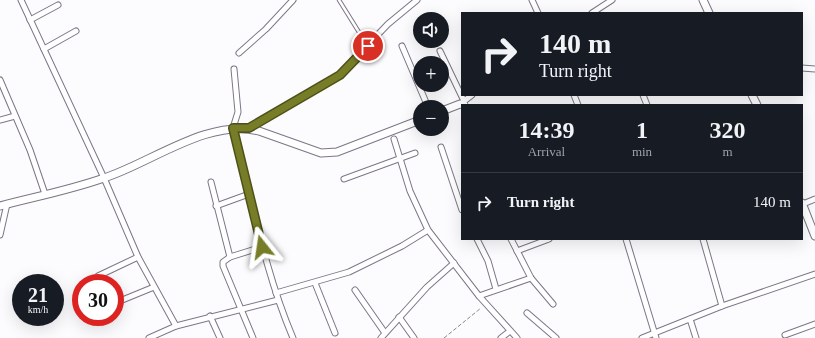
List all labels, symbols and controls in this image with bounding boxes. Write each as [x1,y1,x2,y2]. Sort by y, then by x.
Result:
map controls [413,12,449,136]
button: sound [413,12,449,48]
icon: right [473,28,525,80]
text: 140 m [539,28,611,59]
pin [351,29,385,63]
icon: arrive [357,35,379,57]
button: + [413,56,449,92]
text: Turn right [539,61,612,81]
button: − [413,100,449,136]
text: 14:39 [518,117,574,143]
text: 1 [636,117,648,143]
text: 320 [710,117,746,143]
text: Arrival [528,144,565,159]
text: min [632,144,652,159]
text: m [722,144,733,159]
icon: right [473,192,495,214]
text: Turn right [507,194,574,210]
text: 140 m [753,194,791,210]
position arrow [241,226,283,268]
speed limit sign: 30 [72,274,124,326]
text: 21 [28,284,48,306]
text: km/h [28,304,48,315]

